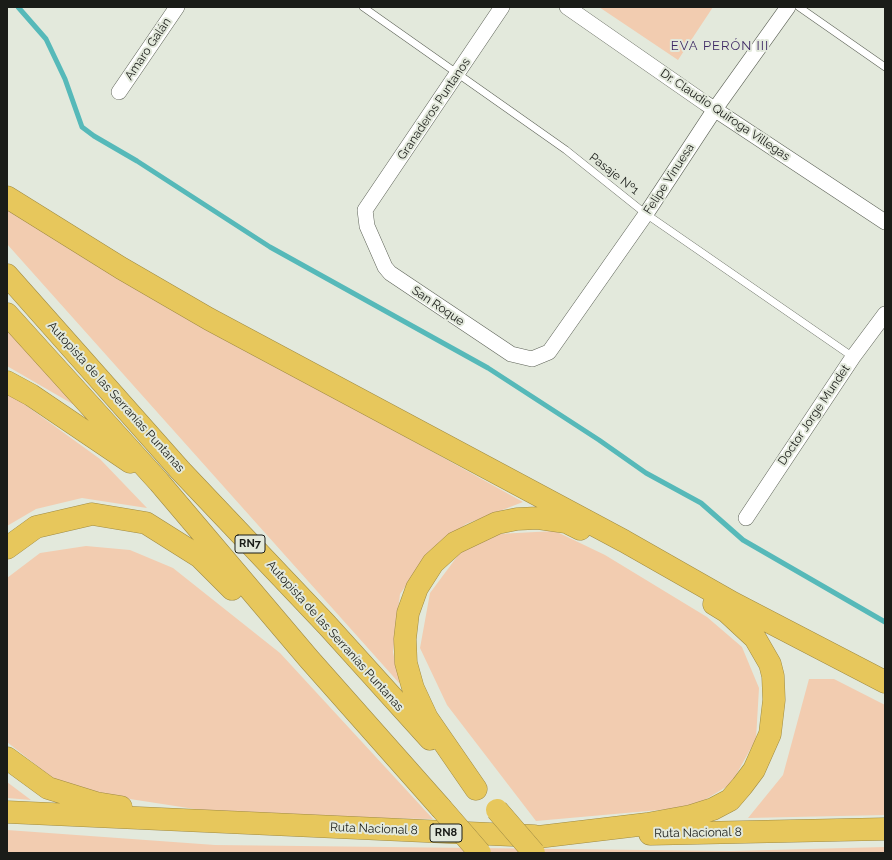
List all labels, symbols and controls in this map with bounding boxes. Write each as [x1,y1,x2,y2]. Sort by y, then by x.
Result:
street label: Amaro Galán [122,15,174,83]
district label: EVA PERÓN III [671,38,769,54]
street label: Granaderos Puntanos [395,55,473,163]
street label: Dr. Claudio Quiroga Villegas [657,66,793,164]
street label: Felipe Vinuesa [641,141,697,217]
street label: Pasaje Nº1 [586,150,642,198]
street label: San Roque [409,283,467,329]
street label: Autopista de las Serranías Puntanas [45,319,187,475]
street label: Doctor Jorge Mundet [775,362,853,468]
road number: RN7 [235,535,265,553]
street label: Autopista de las Serranías Puntanas [264,558,406,714]
street label: Ruta Nacional 8 [330,820,418,838]
road number: RN8 [430,824,462,842]
street label: Ruta Nacional 8 [654,825,742,841]

